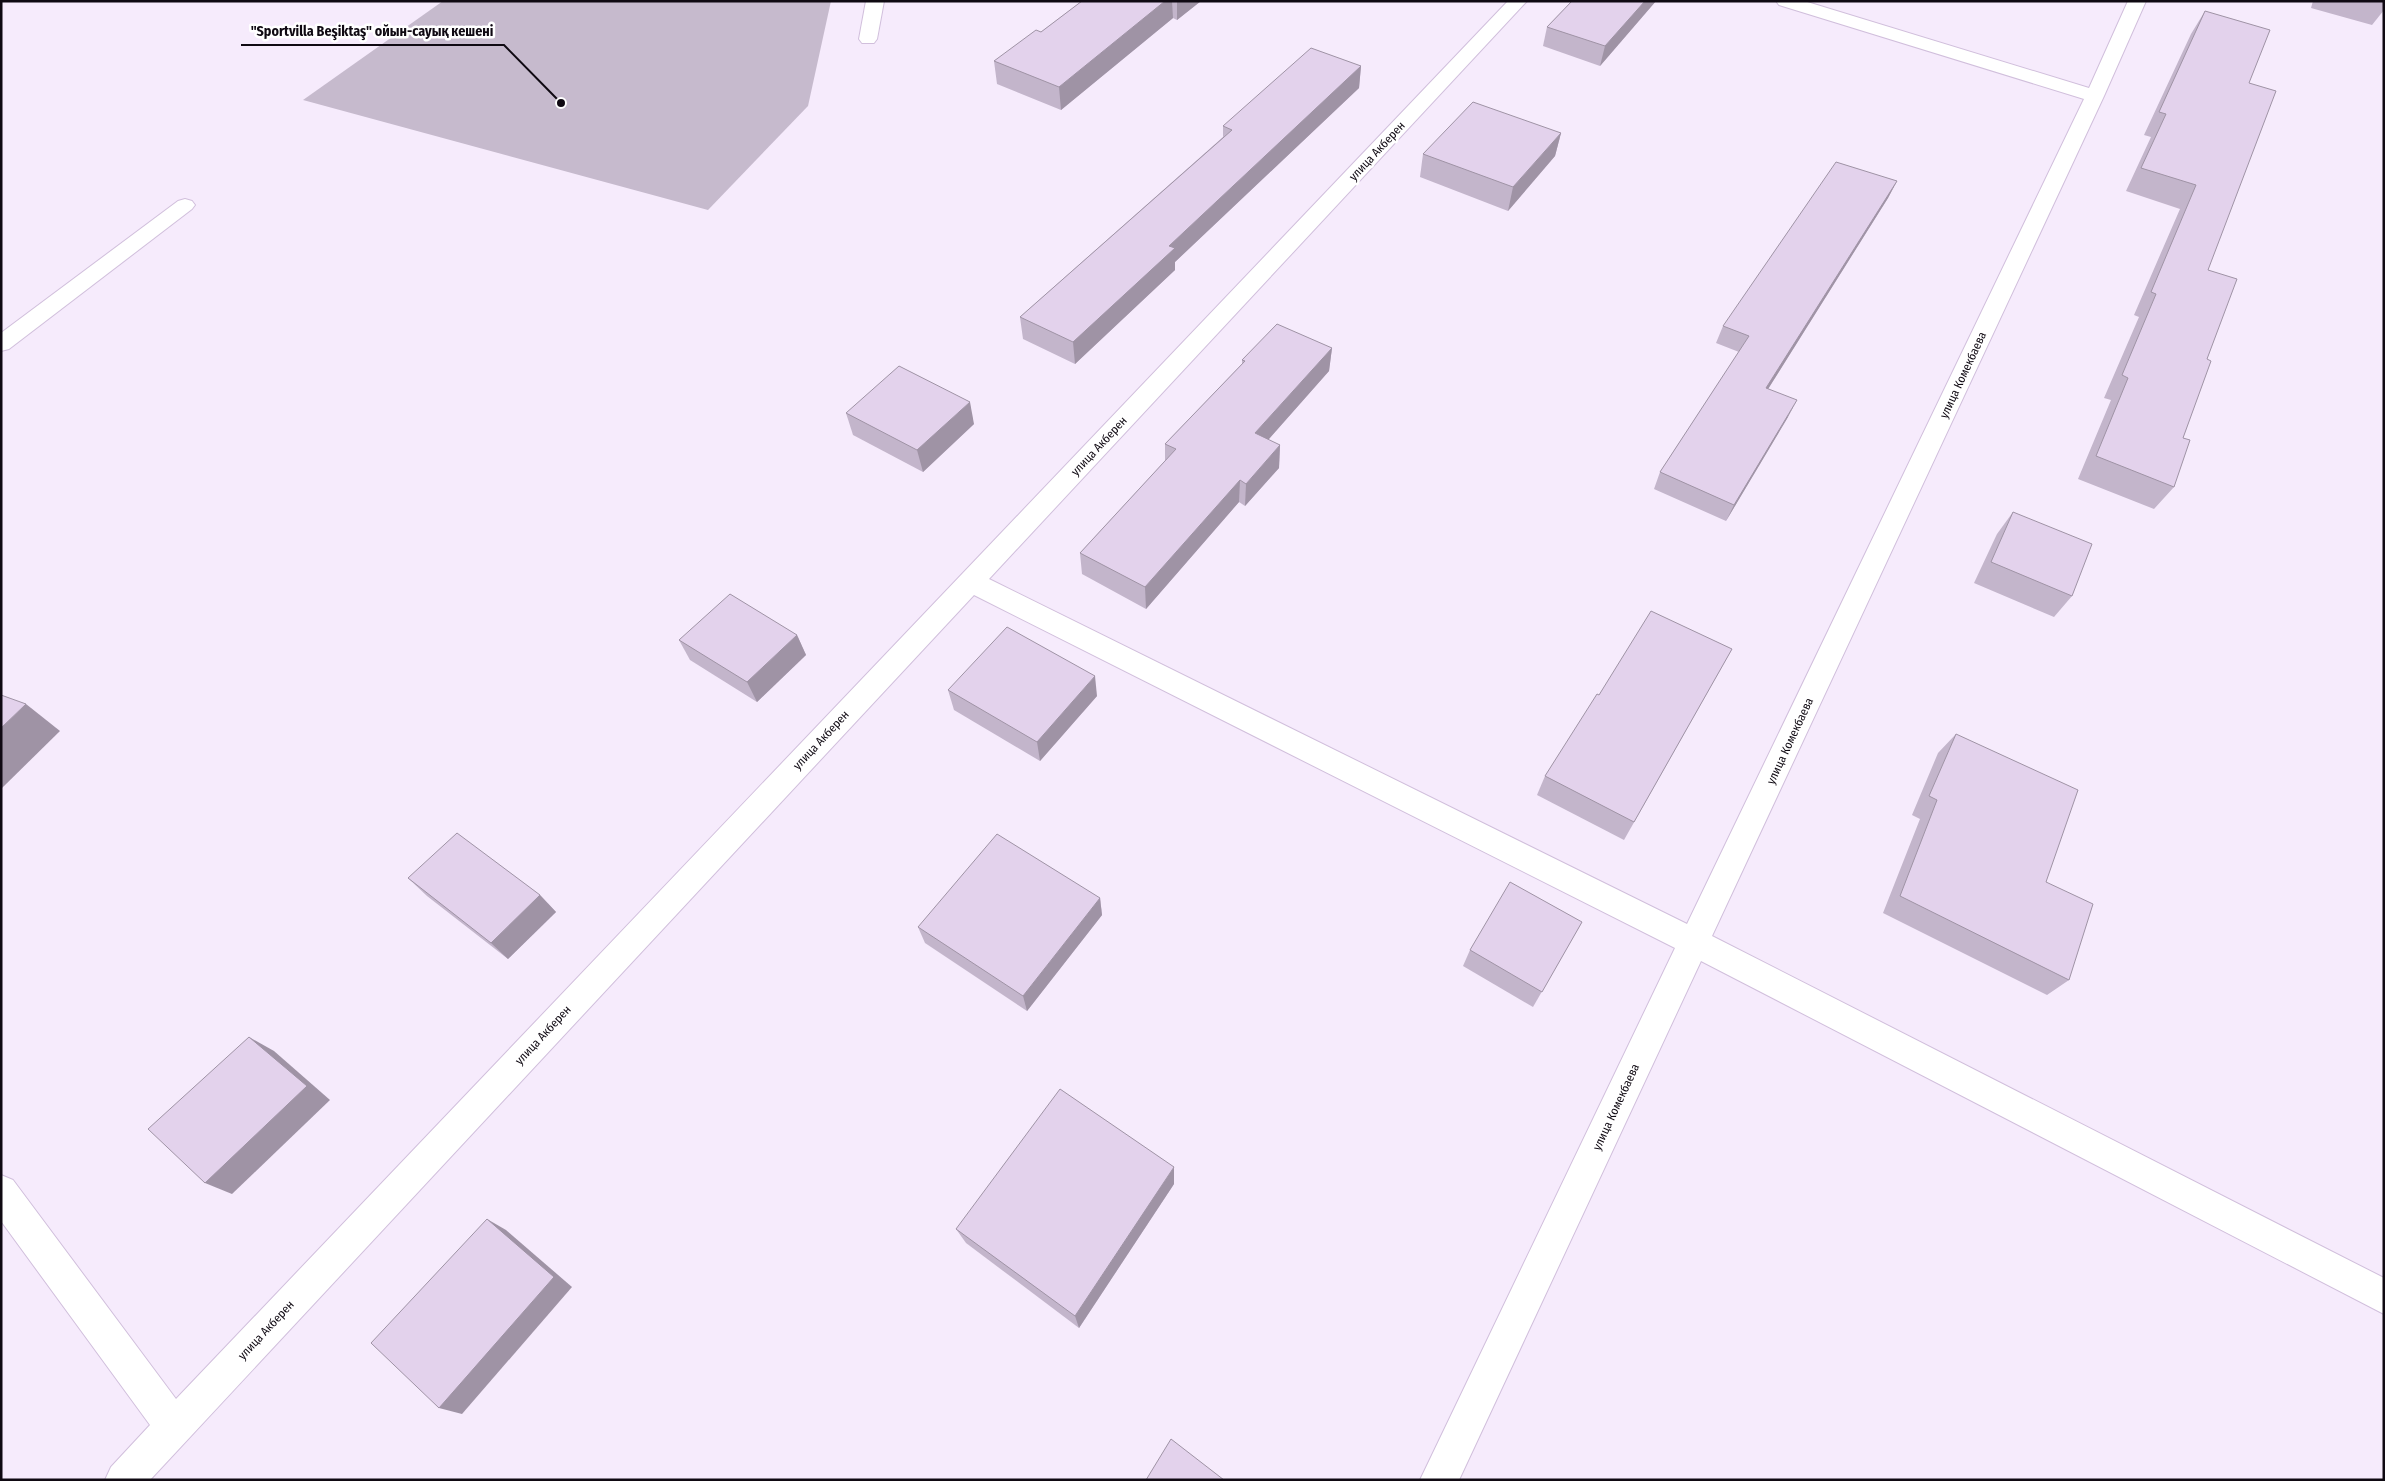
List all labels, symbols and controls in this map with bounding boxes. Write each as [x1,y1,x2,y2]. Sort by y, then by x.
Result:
callout: "Sportvilla Beşiktaş" ойын-сауық кешені [241,16,504,45]
text: "Sportvilla Beşiktaş" ойын-сауық кешені [251,23,494,41]
street label: улица Акберен [1346,119,1408,183]
street label: улица Комекбаева [1937,329,1989,421]
street label: улица Акберен [1068,414,1130,478]
street label: улица Комекбаева [1764,695,1816,787]
street label: улица Акберен [790,708,852,772]
street label: улица Акберен [512,1003,574,1067]
street label: улица Комекбаева [1590,1061,1642,1153]
street label: улица Акберен [235,1298,297,1362]

